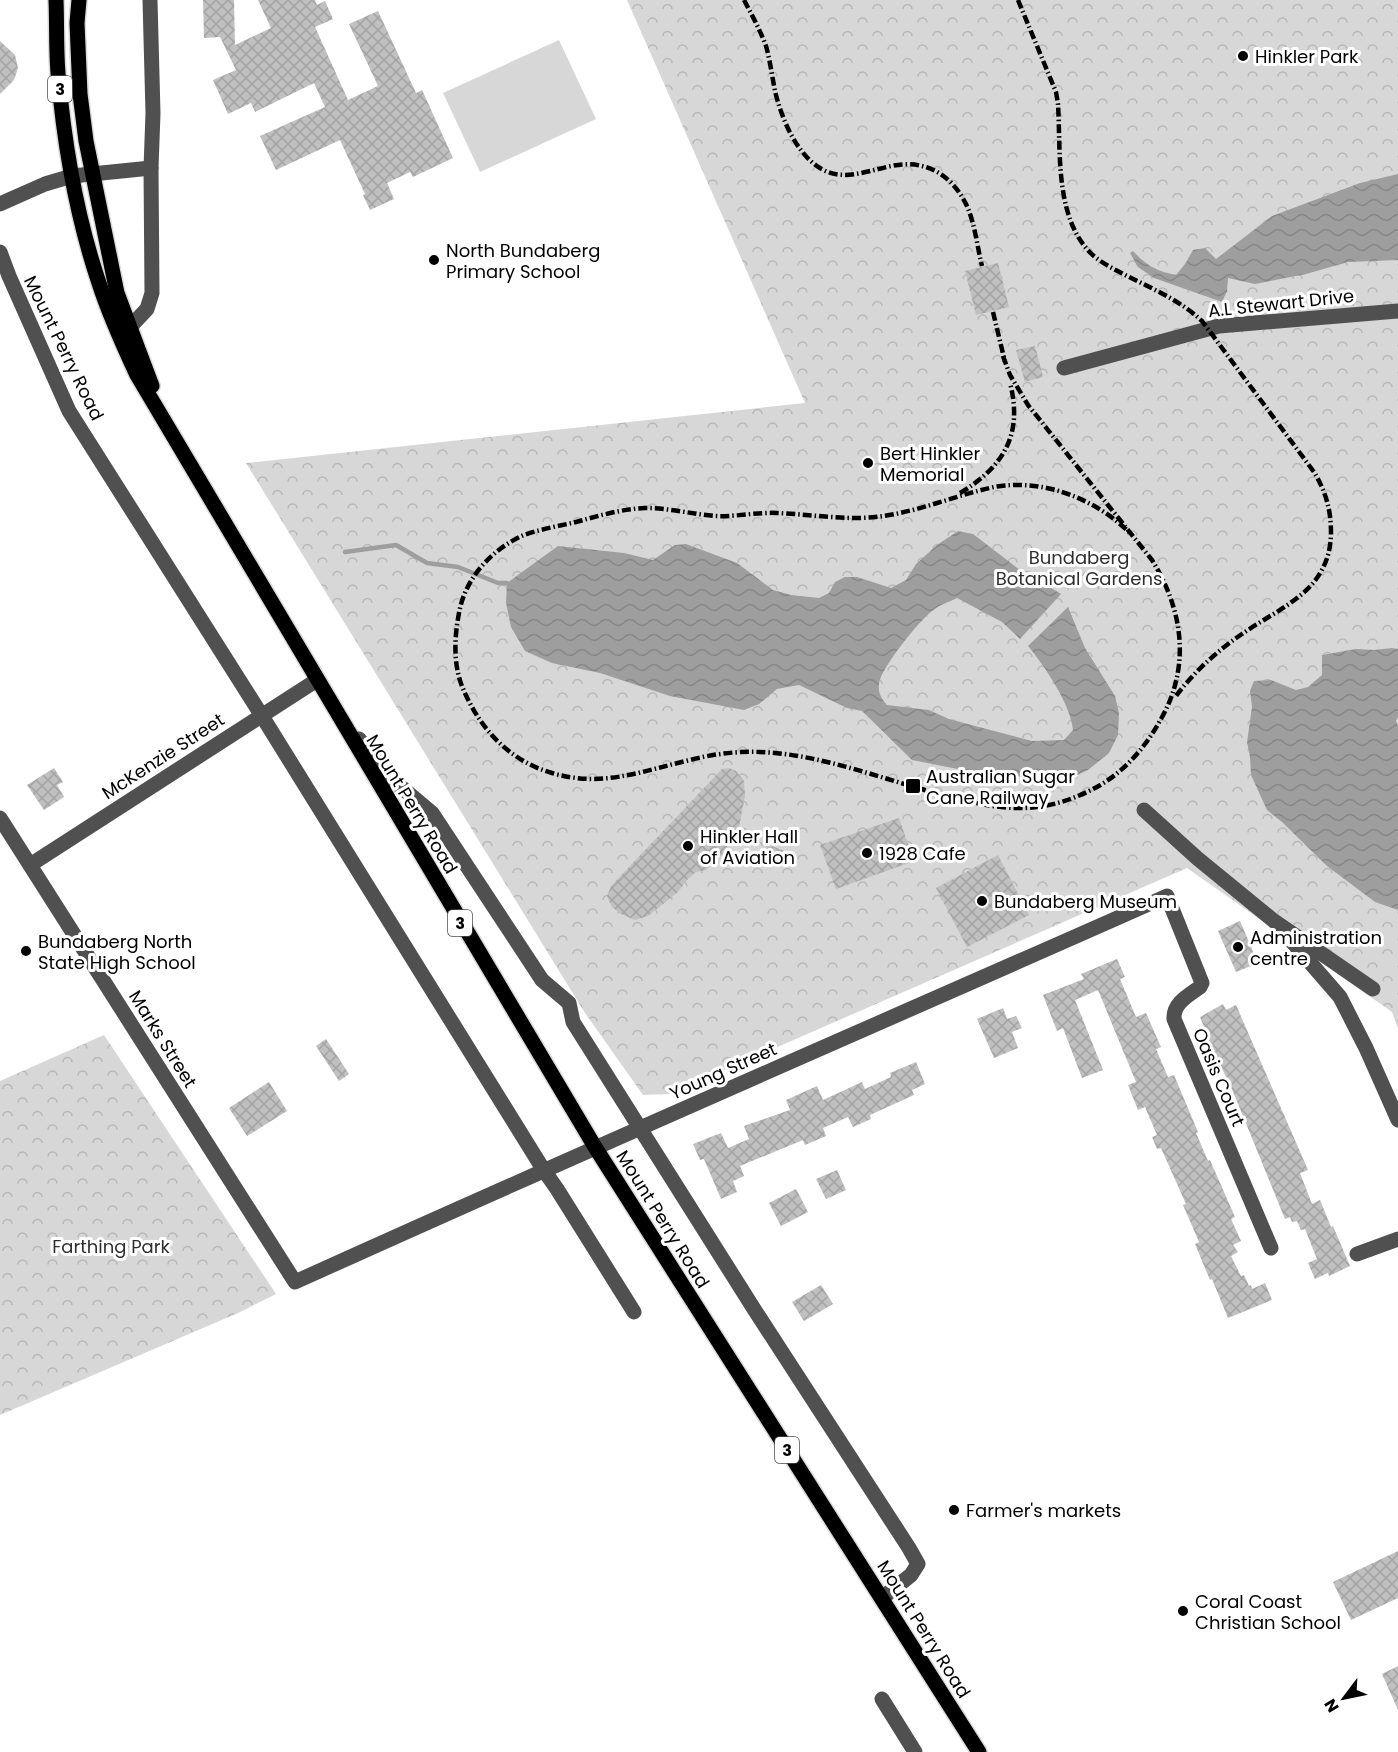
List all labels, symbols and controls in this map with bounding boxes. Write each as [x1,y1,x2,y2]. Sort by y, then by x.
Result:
place label: Hinkler Park [1255,44,1359,69]
marker: Hinkler Park [1236,49,1250,63]
road number: 3 [48,76,72,102]
place label: North Bundaberg Primary School [446,238,600,284]
marker: North Bundaberg Primary School [427,253,441,267]
street label: Mount Perry Road [18,271,110,425]
street label: A.L Stewart Drive [1207,283,1355,323]
place label: Bert Hinkler Memorial [880,441,981,487]
marker: Bert Hinkler Memorial [861,456,875,470]
park label: Bundaberg Botanical Gardens [996,545,1162,591]
street label: McKenzie Street [97,707,229,805]
street label: Mount Perry Road [361,730,463,878]
place label: Australian Sugar Cane Railway [926,764,1075,810]
marker: Australian Sugar Cane Railway [904,777,922,795]
place label: Hinkler Hall of Aviation [700,824,798,870]
marker: Hinkler Hall of Aviation [681,839,695,853]
place label: 1928 Cafe [879,841,966,866]
marker: 1928 Cafe [860,846,874,860]
place label: Bundaberg Museum [994,889,1177,914]
marker: Bundaberg Museum [975,894,989,908]
road number: 3 [448,910,472,936]
place label: Administration centre [1250,925,1382,971]
place label: Bundaberg North State High School [38,929,196,975]
marker: Administration centre [1231,940,1245,954]
marker: Bundaberg North State High School [19,944,33,958]
street label: Marks Street [123,985,203,1093]
street label: Oasis Court [1187,1024,1251,1130]
street label: Young Street [666,1036,780,1106]
street label: Mount Perry Road [610,1145,716,1293]
park label: Farthing Park [52,1234,170,1259]
road number: 3 [775,1437,799,1463]
place label: Farmer's markets [966,1498,1121,1523]
marker: Farmer's markets [947,1503,961,1517]
street label: Mount Perry Road [871,1555,977,1703]
place label: Coral Coast Christian School [1195,1589,1341,1635]
marker: Coral Coast Christian School [1176,1604,1190,1618]
north arrow [1314,1668,1374,1728]
text: N [1319,1694,1345,1717]

